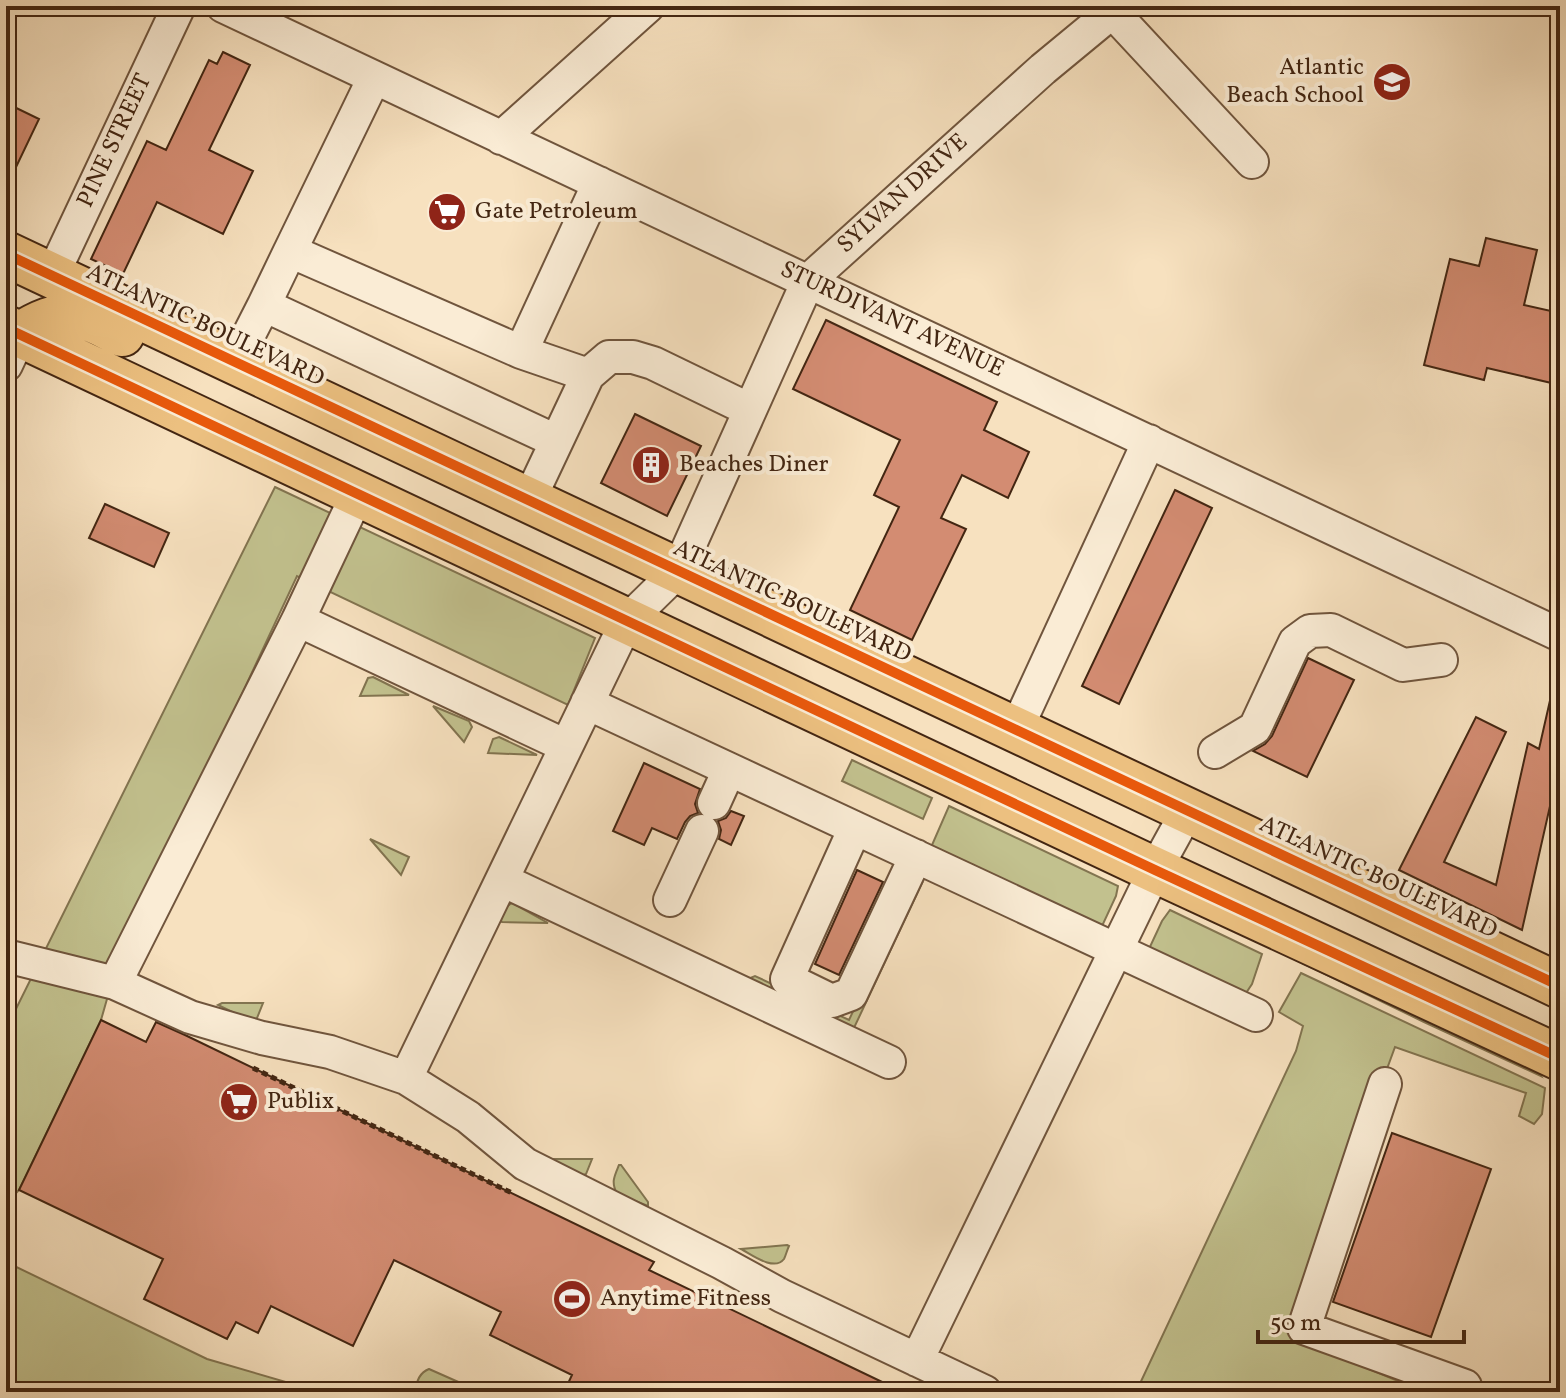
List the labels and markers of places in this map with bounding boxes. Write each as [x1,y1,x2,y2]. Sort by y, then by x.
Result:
place label: Atlantic Beach School [1226,51,1364,113]
school or university icon: Atlantic Beach School [1371,61,1413,103]
supermarket icon: Gate Petroleum [426,191,468,233]
place label: Gate Petroleum [475,195,638,229]
building icon: Beaches Diner [630,444,672,486]
place label: Beaches Diner [679,448,829,482]
supermarket icon: Publix [218,1081,260,1123]
place label: Publix [267,1085,334,1119]
sports icon: Anytime Fitness [551,1278,593,1320]
place label: Anytime Fitness [600,1282,771,1316]

